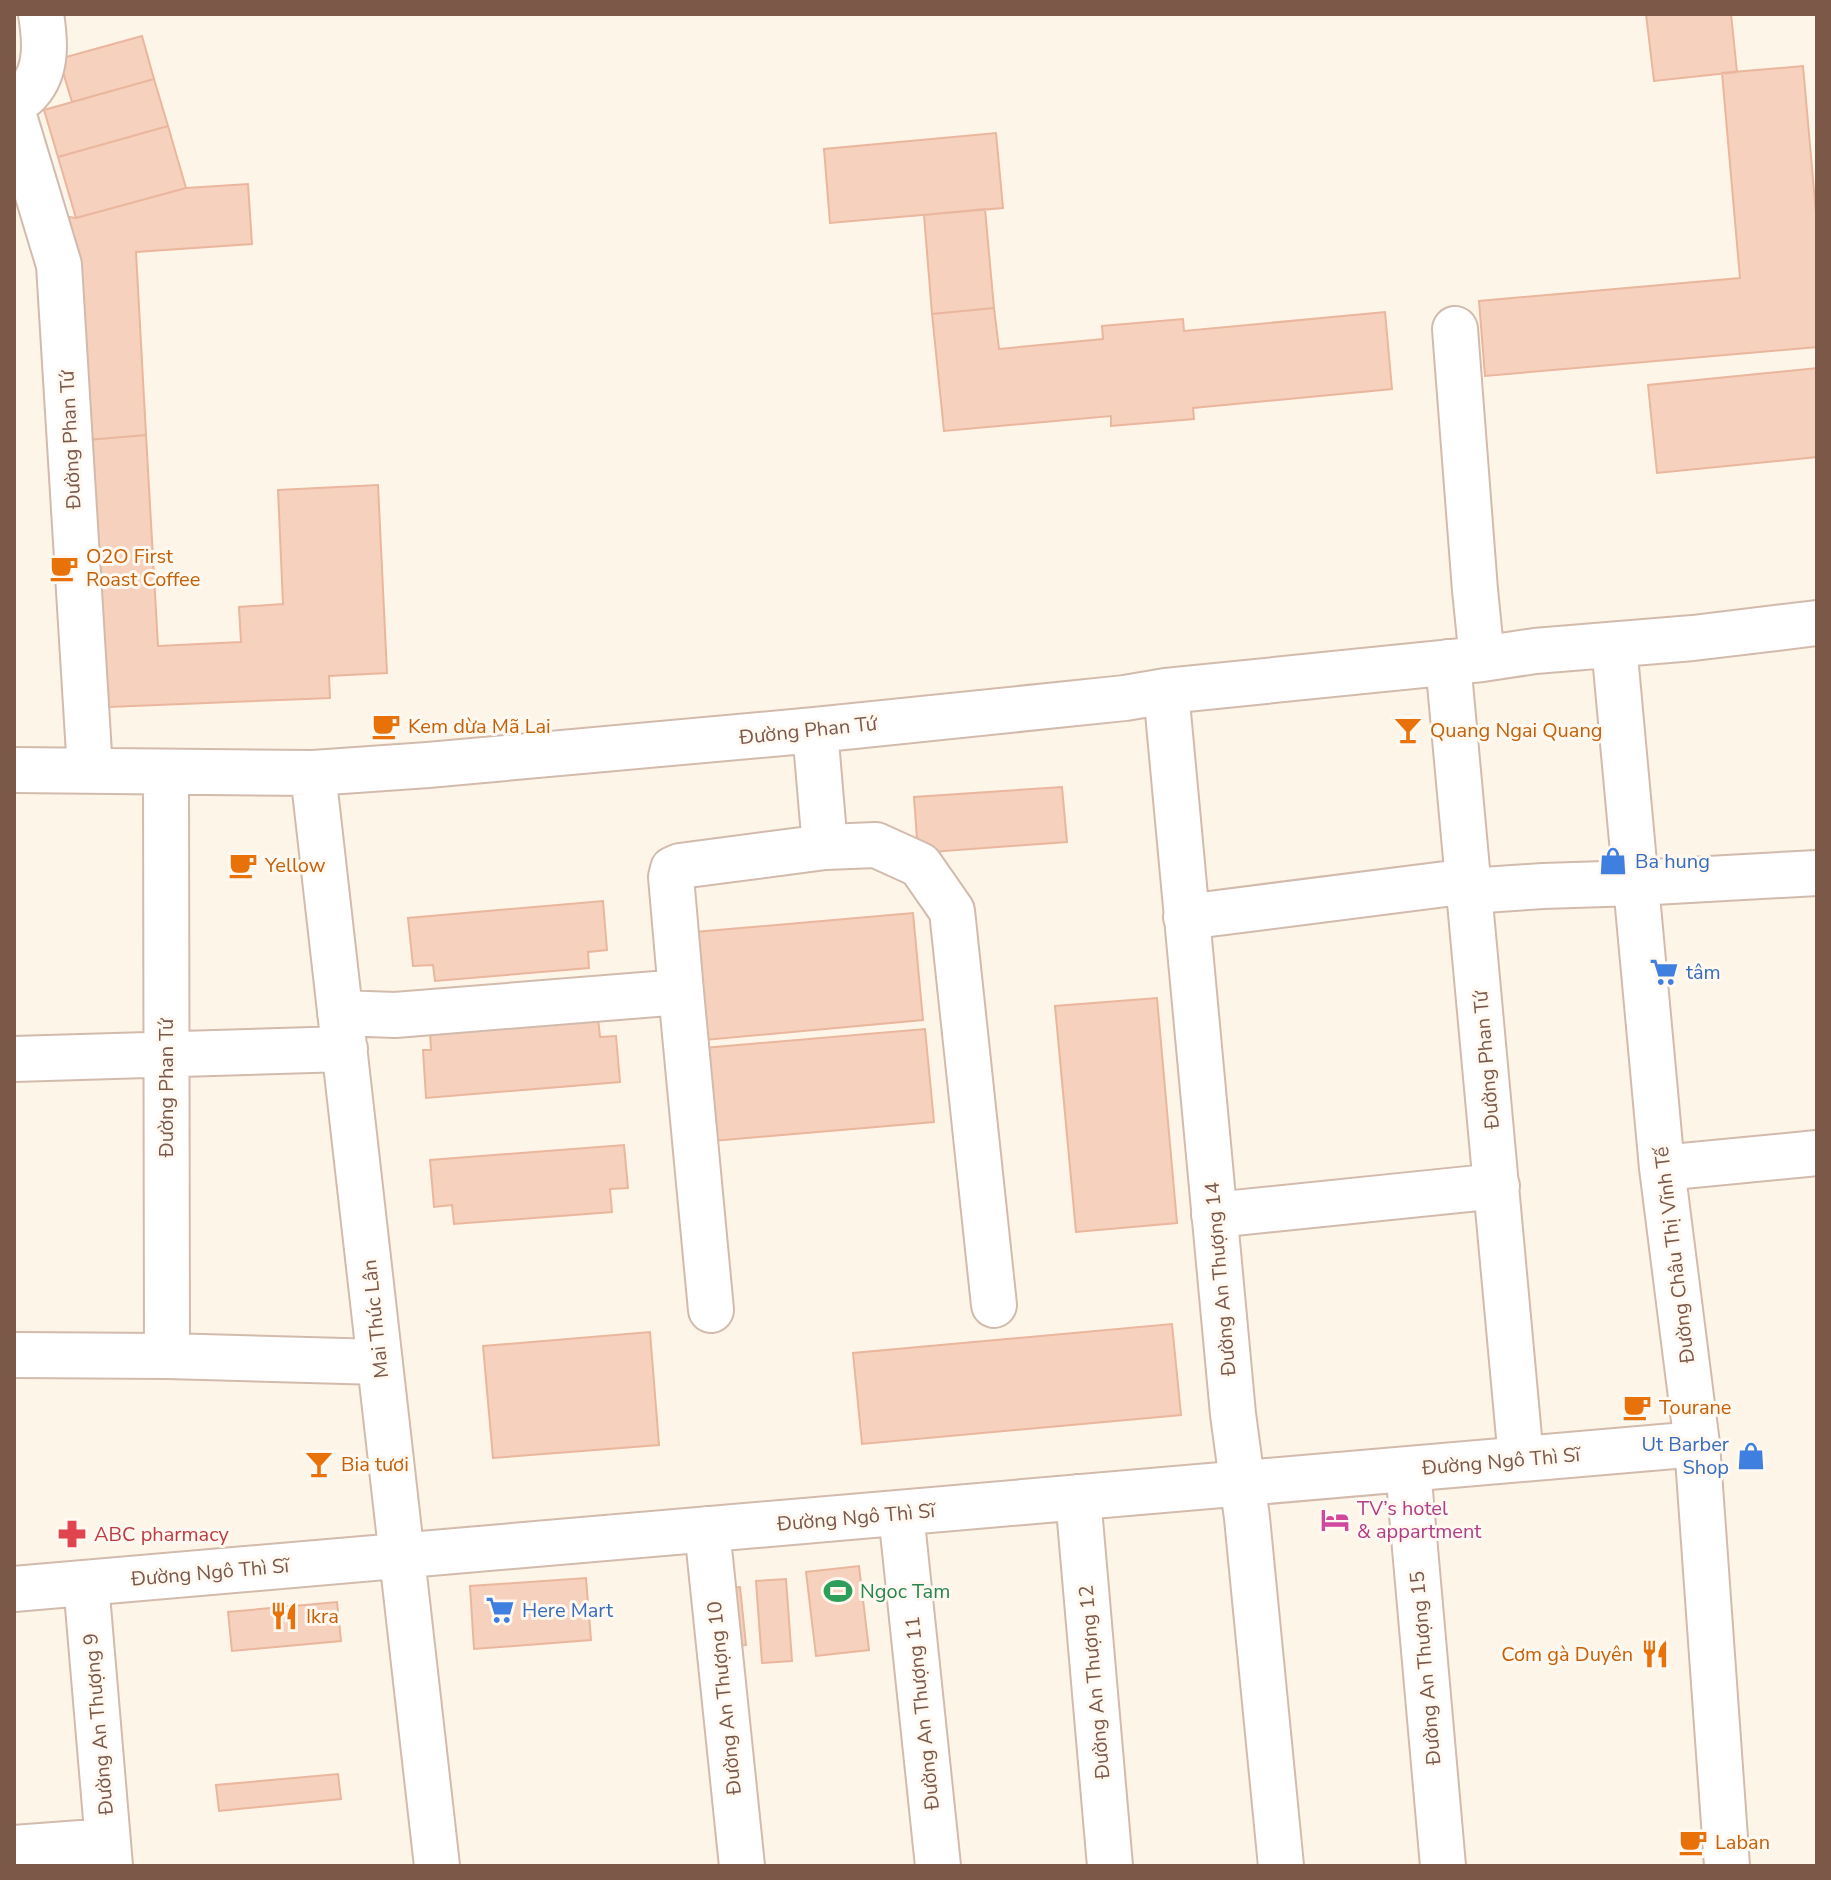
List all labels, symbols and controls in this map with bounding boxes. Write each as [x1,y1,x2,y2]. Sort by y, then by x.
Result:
street label: Đường Phan Tứ [53,368,88,511]
place label: O2O First Roast Coffee [86,543,200,593]
cafe icon: O2O First Roast Coffee [49,553,79,583]
street label: Đường Phan Tứ [737,710,880,751]
cafe icon: Kem dừa Mã Lai [371,711,401,741]
place label: Kem dừa Mã Lai [408,713,551,740]
bar icon: Quang Ngai Quang [1393,715,1423,745]
place label: Quang Ngai Quang [1430,717,1603,744]
shop icon: Ba hung [1598,846,1628,876]
place label: Ba hung [1635,848,1710,875]
cafe icon: Yellow [228,850,258,880]
place label: Yellow [264,852,326,879]
supermarket icon: tâm [1649,957,1679,987]
place label: tâm [1686,959,1721,986]
street label: Đường Phan Tứ [1467,988,1506,1131]
street label: Đường Phan Tứ [153,1017,180,1158]
street label: Đường Châu Thị Vĩnh Tế [1648,1145,1701,1366]
street label: Đường An Thượng 14 [1199,1181,1243,1378]
street label: Mai Thúc Lân [356,1258,395,1380]
cafe icon: Tourane [1622,1392,1652,1422]
place label: Tourane [1659,1394,1732,1421]
place label: Ut Barber Shop [1642,1431,1729,1481]
street label: Đường Ngô Thì Sĩ [1420,1441,1582,1482]
shop icon: Ut Barber Shop [1736,1441,1766,1471]
bar icon: Bia tươi [304,1449,334,1479]
place label: Bia tươi [341,1451,409,1478]
place label: TV’s hotel & appartment [1357,1495,1482,1545]
street label: Đường Ngô Thì Sĩ [775,1497,937,1538]
hotel icon: TV’s hotel & appartment [1320,1505,1350,1535]
pharmacy icon: ABC pharmacy [57,1519,87,1549]
place label: ABC pharmacy [94,1521,230,1548]
street label: Đường Ngô Thì Sĩ [129,1552,291,1593]
street label: Đường An Thượng 15 [1404,1570,1448,1767]
sports icon: Ngoc Tam [823,1576,853,1606]
place label: Ngoc Tam [860,1578,950,1605]
street label: Đường An Thượng 12 [1073,1584,1117,1781]
supermarket icon: Here Mart [485,1595,515,1625]
place label: Here Mart [522,1597,614,1624]
street label: Đường An Thượng 10 [701,1600,748,1797]
restaurant icon: Ikra [269,1601,299,1631]
place label: Ikra [306,1603,339,1630]
street label: Đường An Thượng 11 [899,1615,946,1812]
street label: Đường An Thượng 9 [77,1632,120,1817]
restaurant icon: Cơm gà Duyên [1640,1639,1670,1669]
place label: Cơm gà Duyên [1501,1641,1633,1668]
cafe icon: Laban [1678,1827,1708,1857]
place label: Laban [1715,1829,1770,1856]

